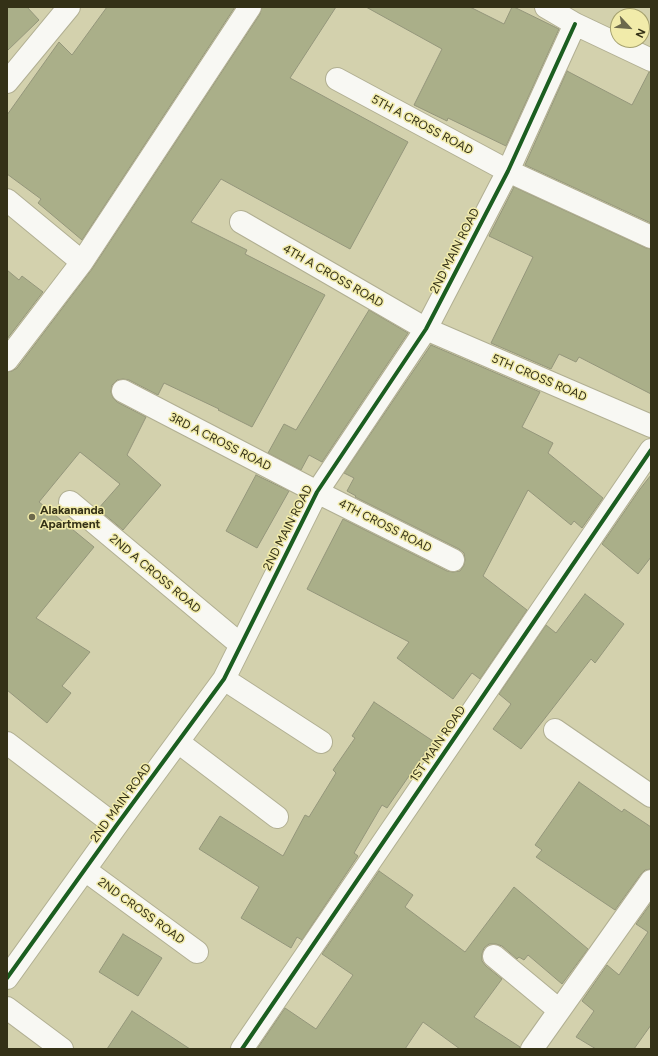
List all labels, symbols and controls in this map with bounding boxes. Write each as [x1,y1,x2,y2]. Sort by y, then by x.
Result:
north arrow [610,8,650,48]
text: N [633,26,648,40]
street label: 5TH A CROSS ROAD [369,92,475,158]
street label: 2ND MAIN ROAD [427,206,483,296]
street label: 4TH A CROSS ROAD [280,241,386,311]
street label: 5TH CROSS ROAD [489,351,589,405]
street label: 3RD A CROSS ROAD [167,410,273,474]
street label: 2ND MAIN ROAD [260,483,316,573]
street label: 4TH CROSS ROAD [336,496,434,556]
place label: Alakananda Apartment [40,503,104,531]
marker: Alakananda Apartment [27,512,37,522]
street label: 2ND A CROSS ROAD [106,532,204,616]
street label: 1ST MAIN ROAD [407,703,469,785]
street label: 2ND MAIN ROAD [87,761,155,845]
street label: 2ND CROSS ROAD [95,875,187,947]

